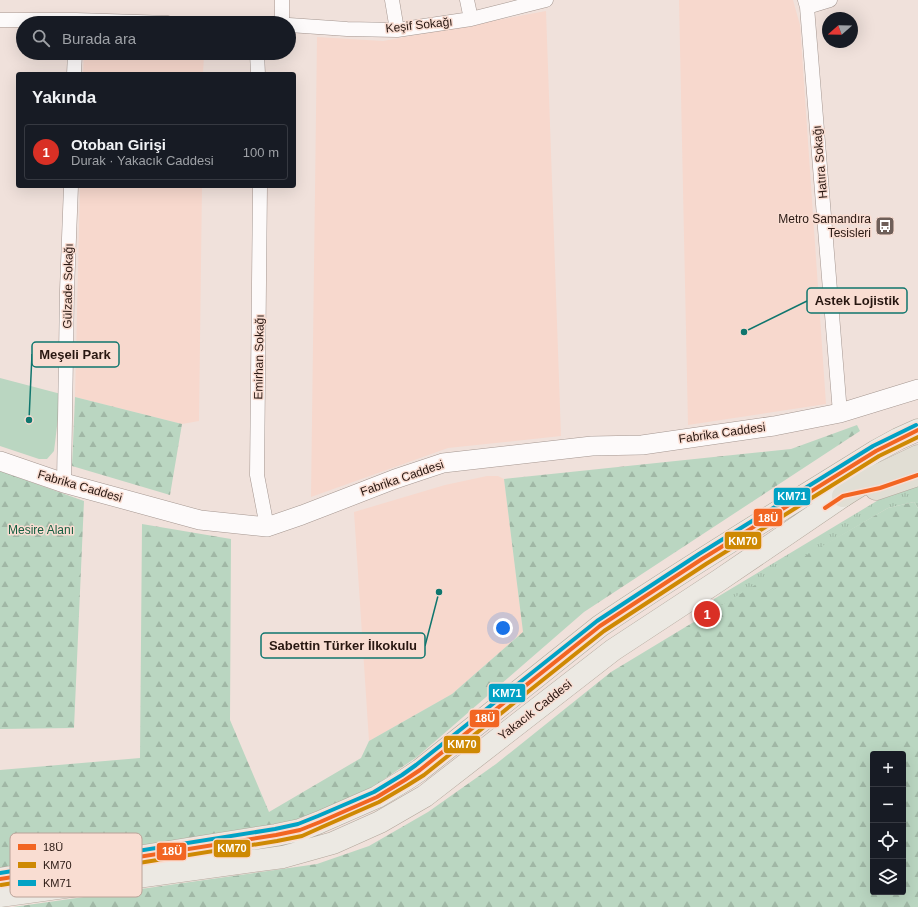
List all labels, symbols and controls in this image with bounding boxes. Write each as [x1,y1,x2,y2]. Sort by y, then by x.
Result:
north arrow [822,12,858,48]
street label: Keşif Sokağı [385,15,453,35]
search box [16,16,296,60]
icon: search [30,27,52,49]
text: Burada ara [62,30,136,47]
text: Yakında [32,88,96,107]
street label: Hatıra Sokağı [810,125,830,199]
text: Otoban Girişi [71,136,166,153]
text: 1 [42,145,50,160]
text: 100 m [243,145,279,160]
text: Durak · Yakacık Caddesi [71,153,214,168]
place label: Metro Samandıra Tesisleri [778,212,871,240]
bus stop icon: Metro Samandıra Tesisleri [874,215,896,237]
street label: Gülzade Sokağı [60,243,76,329]
callout: Astek Lojistik [807,288,907,313]
text: Astek Lojistik [815,293,900,308]
street label: Emirhan Sokağı [251,314,267,400]
callout: Meşeli Park [32,342,119,367]
text: Meşeli Park [39,347,112,362]
street label: Fabrika Caddesi [678,420,766,446]
street label: Fabrika Caddesi [358,457,446,499]
street label: Fabrika Caddesi [36,467,124,505]
line badge: KM71 [773,487,811,506]
text: KM71 [777,490,807,502]
line badge: 18Ü [753,508,783,527]
text: 18Ü [758,512,778,524]
park label: Mesire Alanı [8,523,74,537]
line badge: KM70 [724,531,762,550]
text: KM70 [728,535,758,547]
pin: 1 [694,599,720,629]
your location [493,618,513,638]
callout: Sabettin Türker İlkokulu [261,633,425,658]
text: Sabettin Türker İlkokulu [269,638,417,653]
street label: Yakacık Caddesi [496,677,574,743]
line badge: KM71 [488,683,526,703]
text: KM71 [492,687,522,699]
line badge: 18Ü [469,709,500,728]
text: 18Ü [475,712,495,724]
line badge: KM70 [443,735,481,754]
text: KM70 [447,738,477,750]
map controls [870,751,906,895]
button: + [870,751,906,787]
button: − [870,787,906,823]
button: locate [870,823,906,859]
legend [10,833,142,897]
line badge: KM70 [213,839,251,858]
text: 18Ü [43,841,63,853]
line badge: 18Ü [156,842,187,861]
text: KM70 [217,842,247,854]
text: 18Ü [162,845,182,857]
text: KM70 [43,859,72,871]
button: layers [870,859,906,895]
text: KM71 [43,877,72,889]

